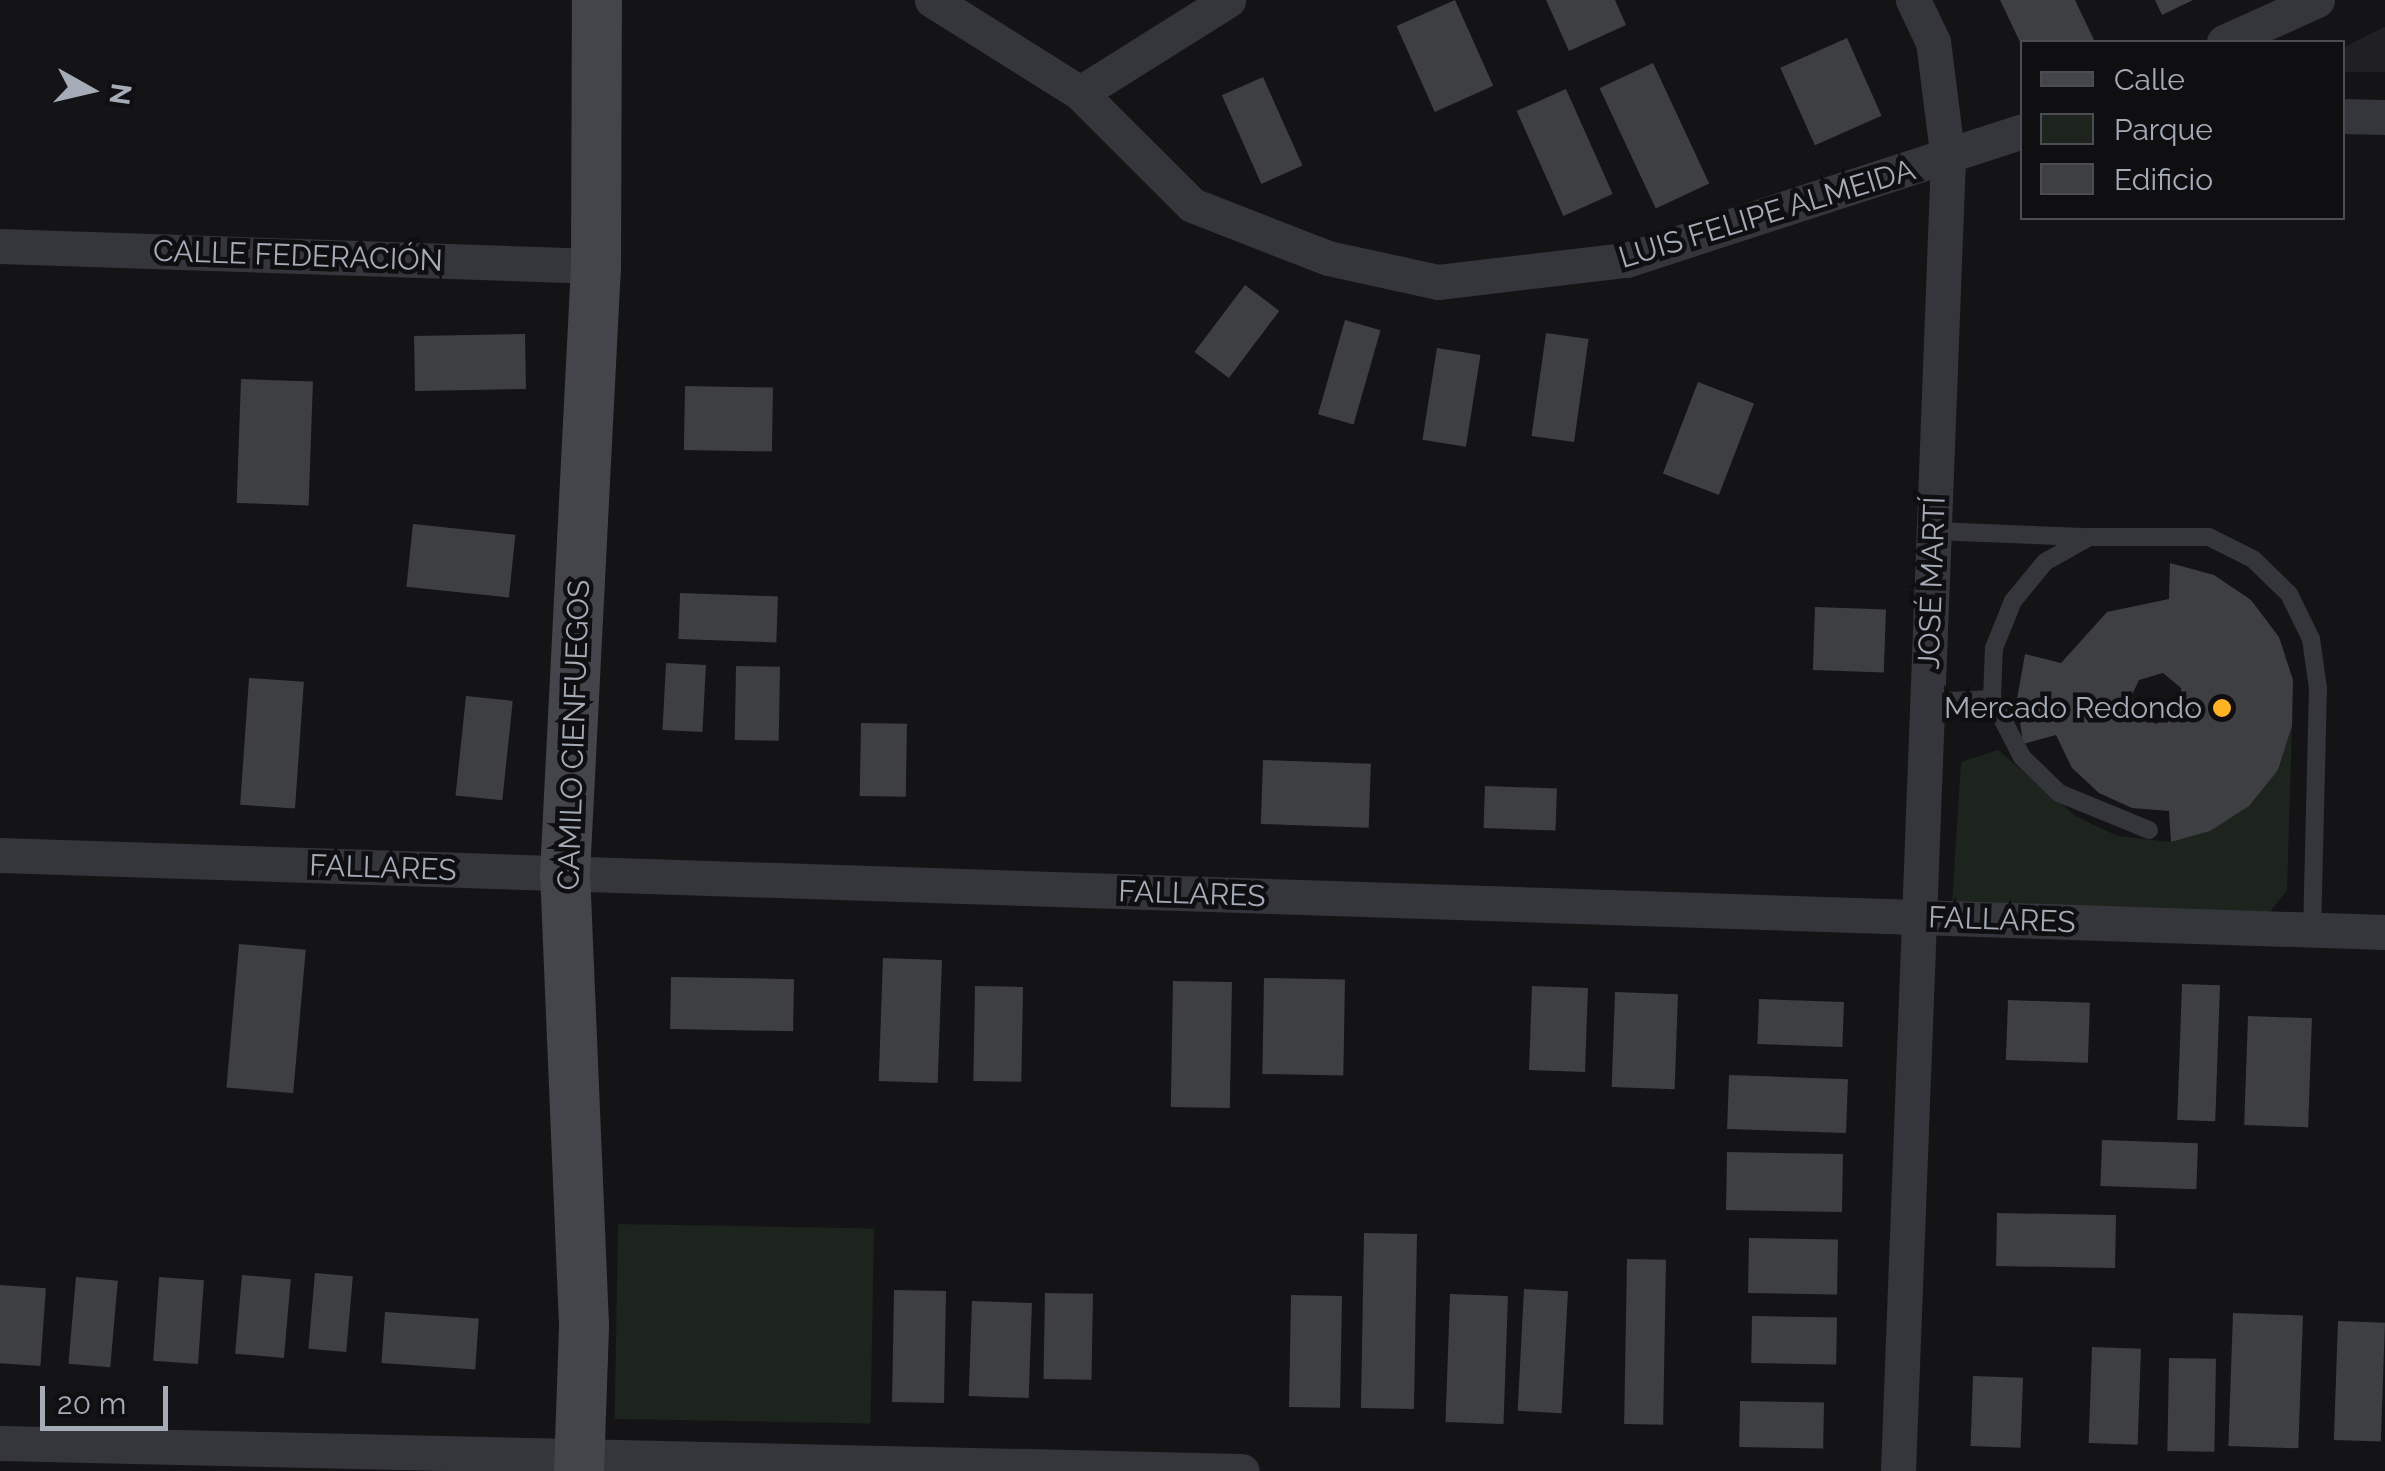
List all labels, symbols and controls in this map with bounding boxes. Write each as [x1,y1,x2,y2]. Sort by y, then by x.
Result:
north arrow [40,40,140,140]
legend [2020,40,2345,220]
text: Calle [2114,62,2185,97]
text: N [102,81,138,107]
text: Parque [2114,112,2213,147]
street label: LUIS FELIPE ALMEIDA [1614,152,1920,276]
text: Edificio [2114,162,2213,197]
street label: CALLE FEDERACIÓN [153,233,443,279]
street label: JOSÉ MARTÍ [1911,496,1953,670]
street label: CAMILO CIENFUEGOS [551,579,597,891]
place label: Mercado Redondo [1944,690,2202,726]
marker: Mercado Redondo [2211,697,2233,719]
street label: FALLARES [309,847,457,889]
street label: FALLARES [1118,873,1266,915]
street label: FALLARES [1928,899,2076,941]
scale bar [45,1366,172,1428]
text: 20 m [57,1386,126,1421]

